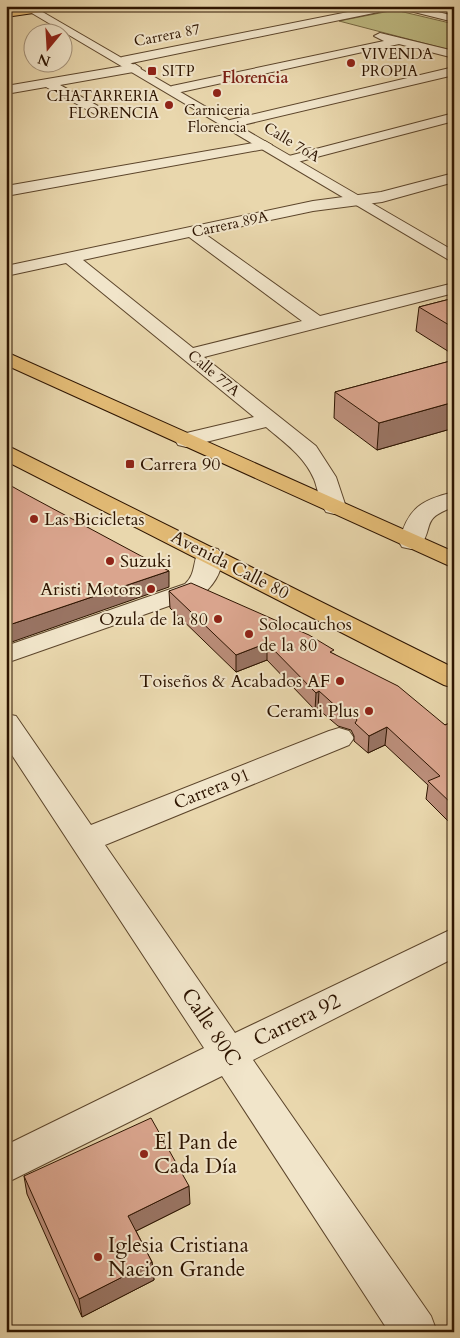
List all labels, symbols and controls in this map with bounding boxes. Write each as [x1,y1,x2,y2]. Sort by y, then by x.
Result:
street label: Carrera 87 [132,19,202,51]
north arrow [22,22,72,72]
place label: VIVENDA PROPIA [361,44,433,81]
text: N [35,49,53,71]
marker: VIVENDA PROPIA [345,57,357,69]
place label: SITP [162,61,195,81]
marker: SITP [146,65,158,77]
district label: Florencia [222,67,288,89]
place label: CHATARRERIA FLORENCIA [46,86,159,123]
marker: Carniceria Florencia [211,87,223,99]
marker: CHATARRERIA FLORENCIA [163,99,175,111]
place label: Carniceria Florencia [184,100,251,137]
street label: Calle 76A [260,117,324,167]
street label: Carrera 89A [190,206,270,242]
street label: Calle 77A [184,345,245,401]
place label: Carrera 90 [140,452,220,477]
marker: Carrera 90 [124,458,136,470]
place label: Las Bicicletas [44,507,145,532]
marker: Las Bicicletas [28,513,40,525]
street label: Avenida Calle 80 [167,524,293,606]
place label: Suzuki [120,549,172,574]
marker: Suzuki [104,555,116,567]
place label: Aristi Motors [40,577,141,602]
marker: Aristi Motors [145,583,157,595]
place label: Ozula de la 80 [99,607,208,632]
place label: Solocauchos de la 80 [259,612,352,658]
marker: Ozula de la 80 [212,613,224,625]
marker: Solocauchos de la 80 [243,628,255,640]
place label: Toiseños & Acabados AF [139,669,330,694]
marker: Toiseños & Acabados AF [334,675,346,687]
place label: Cerami Plus [266,699,359,724]
marker: Cerami Plus [363,705,375,717]
street label: Carrera 91 [170,762,254,816]
street label: Calle 80C [174,982,248,1072]
street label: Carrera 92 [248,986,346,1054]
place label: El Pan de Cada Día [154,1128,238,1181]
marker: El Pan de Cada Día [138,1148,150,1160]
place label: Iglesia Cristiana Nacion Grande [108,1231,249,1284]
marker: Iglesia Cristiana Nacion Grande [92,1251,104,1263]

